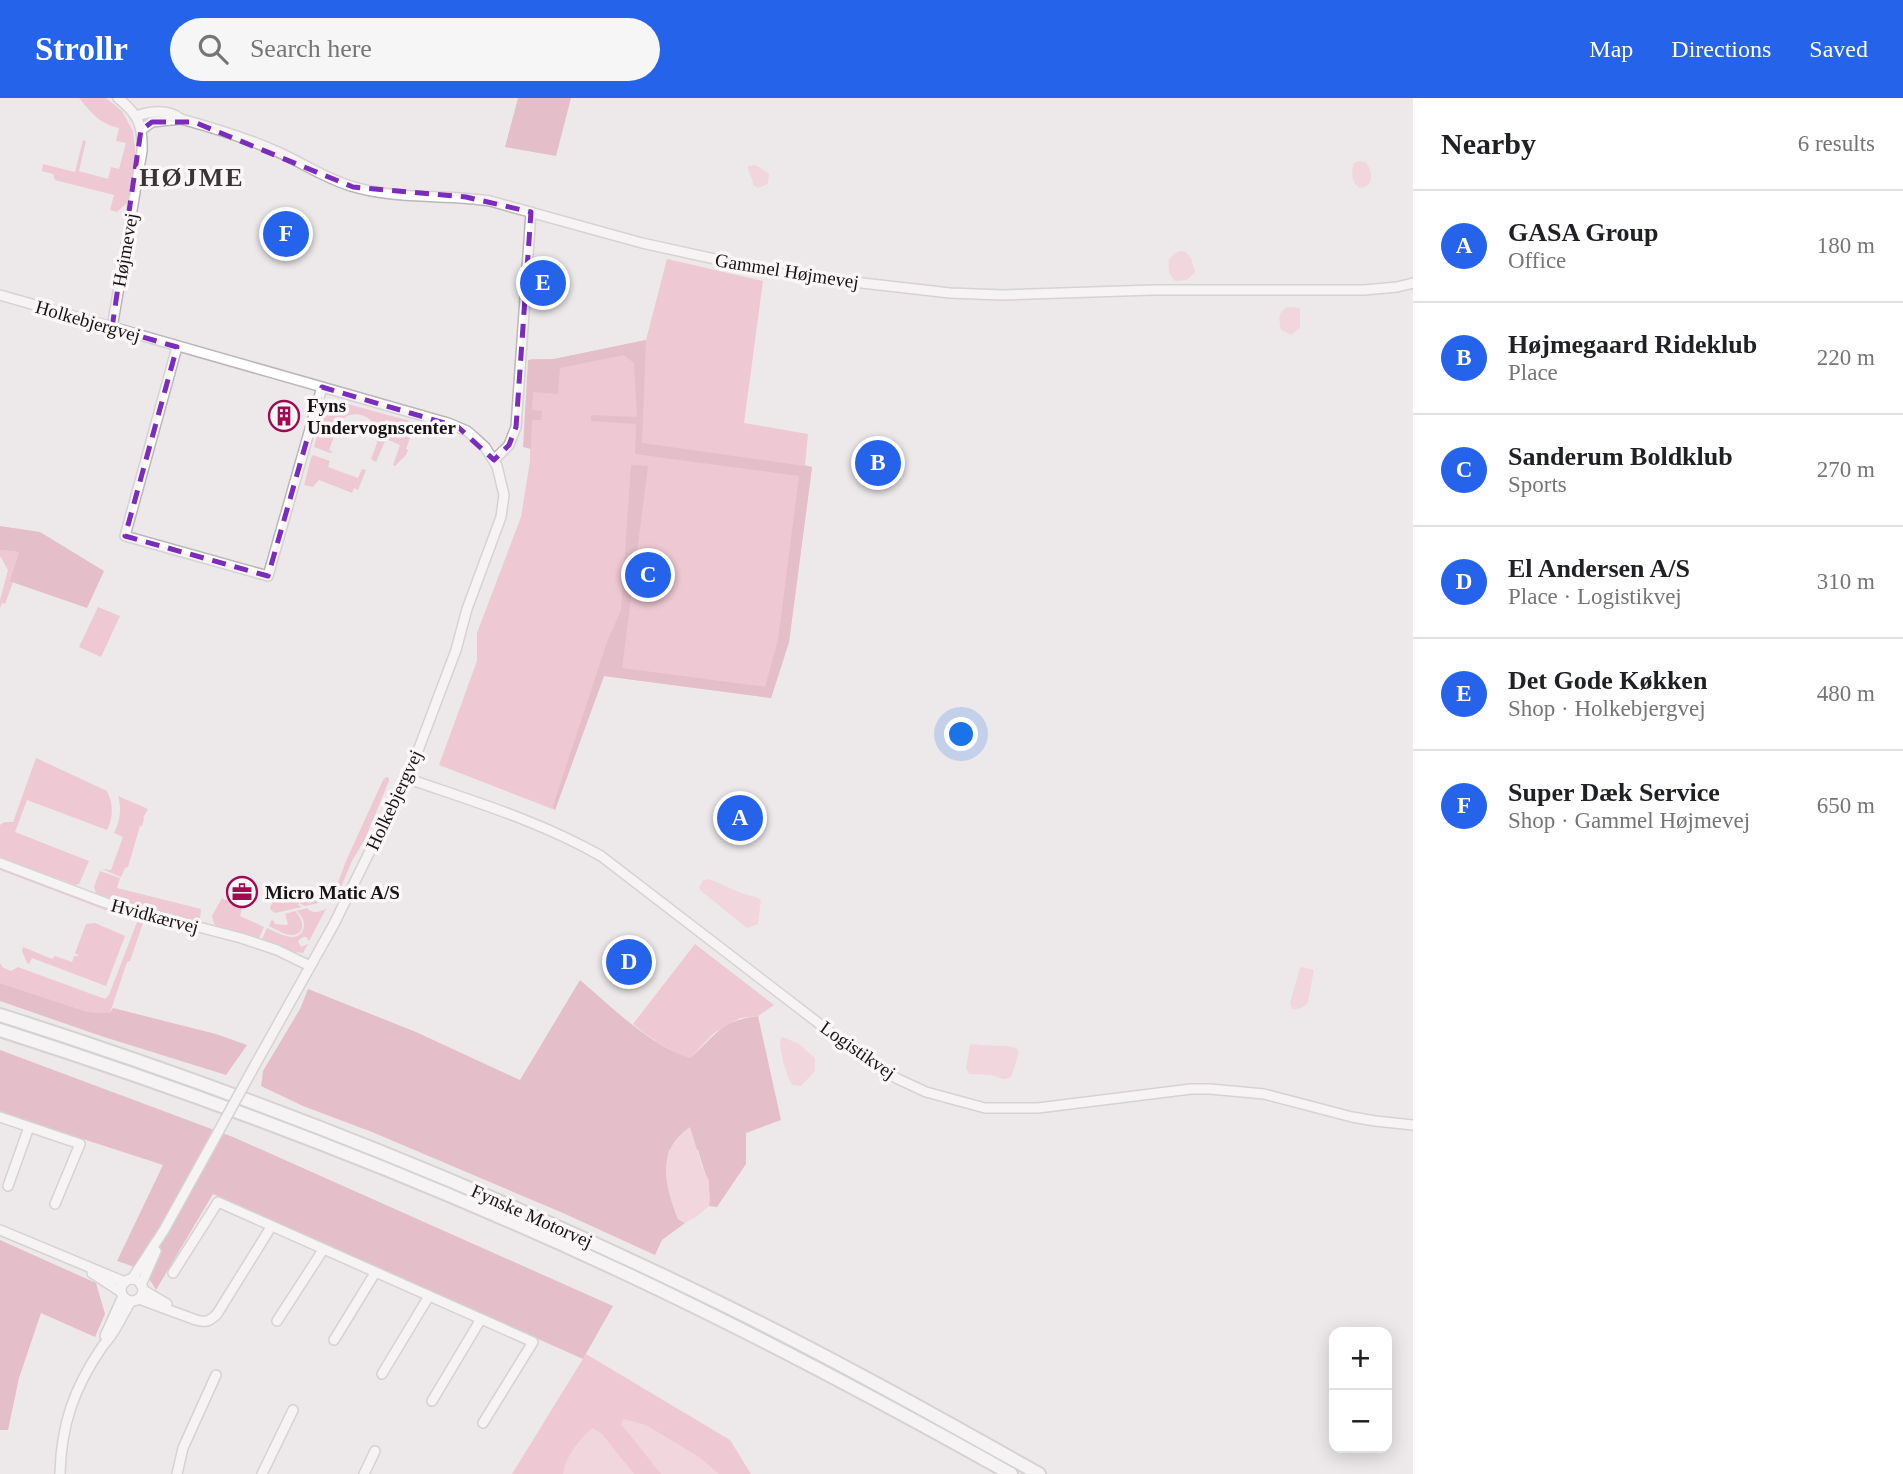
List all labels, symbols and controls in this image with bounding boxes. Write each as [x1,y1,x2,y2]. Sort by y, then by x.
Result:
search box [170,18,660,81]
icon: search [194,30,232,68]
text: Strollr [35,31,128,67]
text: Search here [250,34,372,63]
text: Map [1589,36,1633,62]
text: Directions [1671,36,1771,62]
text: Saved [1809,36,1868,62]
text: Nearby [1441,127,1536,160]
text: 6 results [1798,131,1875,156]
district label: HØJME [139,163,245,192]
pin: F [263,208,309,260]
street label: Højmevej [108,211,142,289]
text: GASA Group [1508,218,1659,247]
text: A [1456,233,1472,258]
text: 180 m [1817,233,1875,258]
text: Office [1508,248,1566,273]
street label: Gammel Højmevej [714,249,860,293]
pin: E [520,257,566,309]
street label: Holkebjergvej [33,296,143,346]
text: Højmegaard Rideklub [1508,330,1757,359]
text: B [1456,345,1472,370]
text: 220 m [1817,345,1875,370]
text: Place [1508,360,1558,385]
place label: Fyns Undervognscenter [307,395,456,438]
building icon: Fyns Undervognscenter [267,399,301,433]
pin: B [855,437,901,489]
text: Sanderum Boldklub [1508,442,1733,471]
text: C [1456,457,1472,482]
text: 270 m [1817,457,1875,482]
text: Sports [1508,472,1567,497]
pin: C [625,549,671,601]
text: El Andersen A/S [1508,554,1690,583]
text: D [1456,569,1472,594]
text: 310 m [1817,569,1875,594]
text: Place · Logistikvej [1508,584,1682,609]
text: Det Gode Køkken [1508,666,1707,695]
text: E [1456,681,1472,706]
text: 480 m [1817,681,1875,706]
text: Shop · Holkebjergvej [1508,696,1706,721]
your location [944,717,978,751]
street label: Holkebjergvej [362,746,426,854]
text: Super Dæk Service [1508,778,1720,807]
pin: A [717,792,763,844]
text: F [1457,793,1471,818]
text: 650 m [1817,793,1875,818]
text: Shop · Gammel Højmevej [1508,808,1750,833]
office icon: Micro Matic A/S [225,875,259,909]
place label: Micro Matic A/S [265,882,400,903]
street label: Hvidkærvej [109,894,201,938]
pin: D [606,936,652,988]
street label: Logistikvej [817,1017,899,1083]
street label: Fynske Motorvej [468,1180,596,1252]
map controls [1329,1327,1392,1453]
button: + [1329,1327,1392,1390]
button: − [1329,1390,1392,1453]

